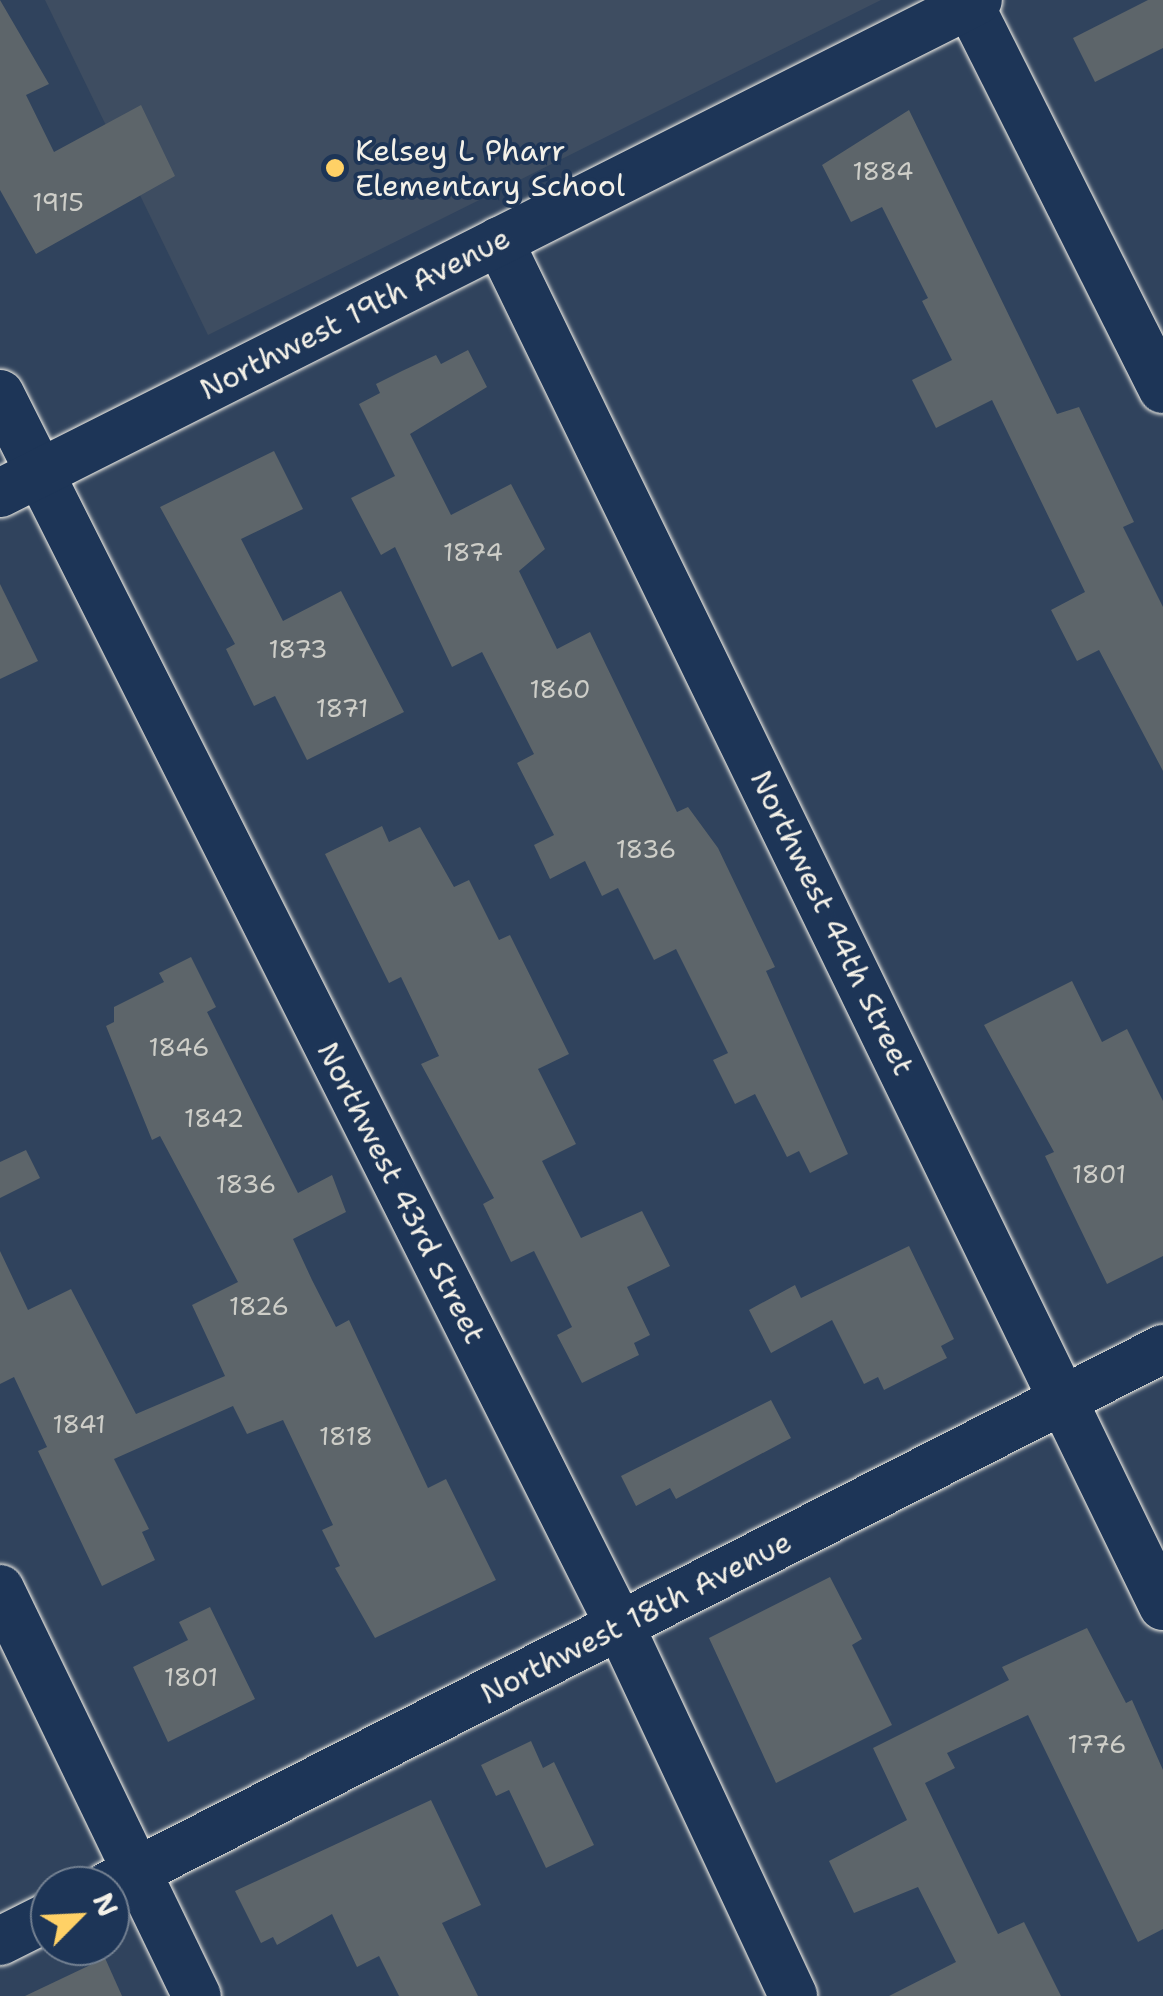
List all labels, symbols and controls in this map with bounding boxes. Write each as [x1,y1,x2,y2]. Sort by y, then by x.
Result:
place label: Kelsey L Pharr Elementary School [355,133,625,204]
house number: 1884 [853,156,913,186]
marker: Kelsey L Pharr Elementary School [324,157,346,179]
house number: 1915 [32,187,84,217]
street label: Northwest 19th Avenue [194,220,516,408]
house number: 1874 [443,537,503,567]
house number: 1873 [268,634,328,664]
house number: 1860 [529,674,591,704]
house number: 1871 [316,693,368,723]
street label: Northwest 44th Street [742,765,922,1081]
house number: 1836 [616,834,676,864]
house number: 1846 [148,1032,210,1062]
street label: Northwest 43rd Street [309,1036,493,1350]
house number: 1842 [184,1103,244,1133]
house number: 1801 [1072,1159,1126,1189]
house number: 1836 [216,1169,276,1199]
house number: 1826 [229,1291,289,1321]
house number: 1841 [52,1409,106,1439]
house number: 1818 [319,1421,373,1451]
street label: Northwest 18th Avenue [475,1524,797,1712]
house number: 1801 [164,1662,218,1692]
house number: 1776 [1067,1729,1127,1759]
north arrow [30,1866,130,1966]
text: N [84,1887,127,1922]

